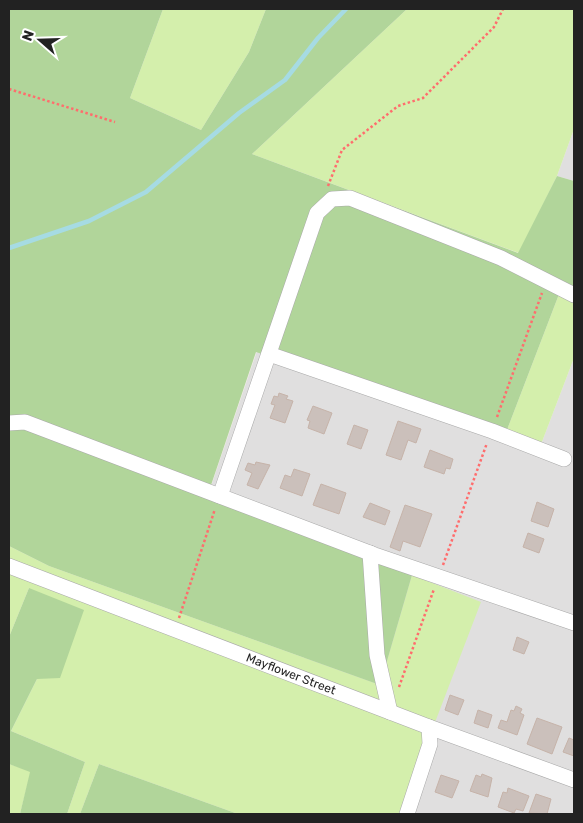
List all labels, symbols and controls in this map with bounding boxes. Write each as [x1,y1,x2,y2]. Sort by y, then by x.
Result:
north arrow [15,15,65,65]
text: N [19,28,38,43]
street label: Mayflower Street [244,651,338,698]

